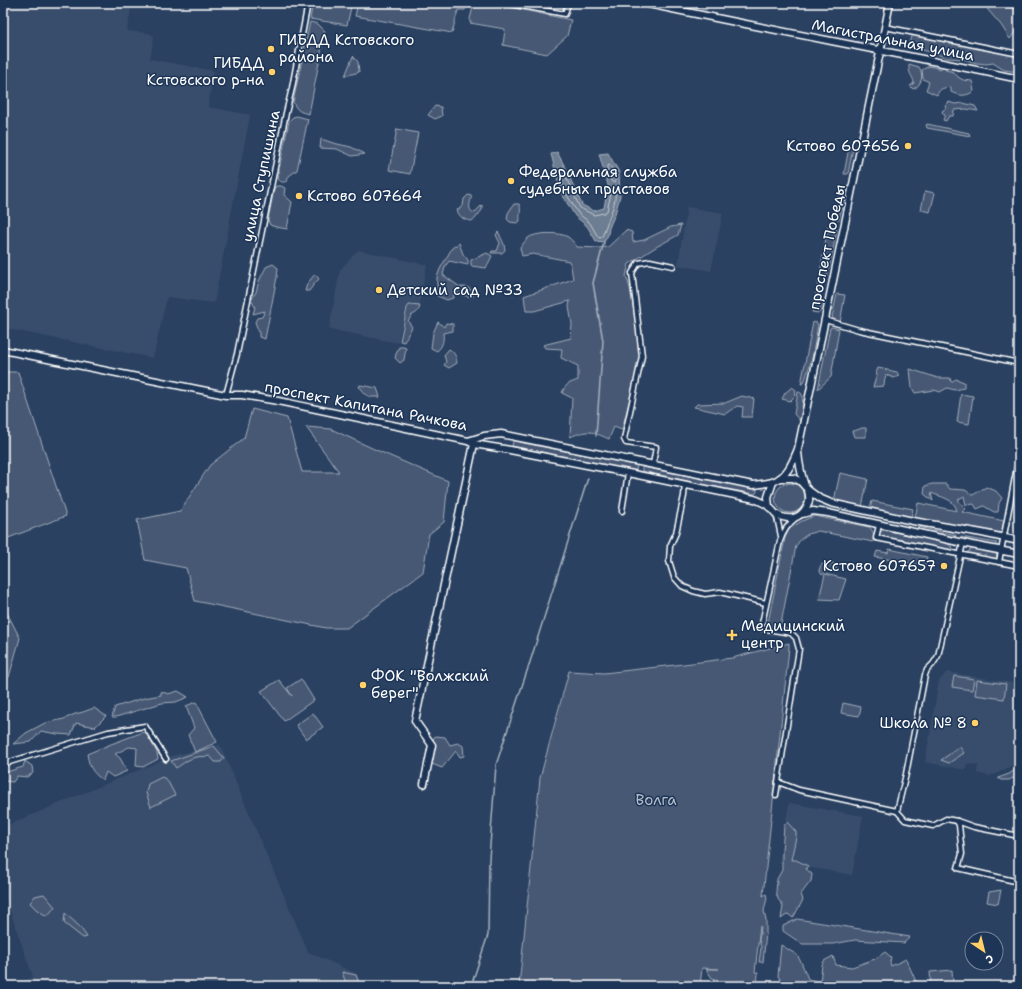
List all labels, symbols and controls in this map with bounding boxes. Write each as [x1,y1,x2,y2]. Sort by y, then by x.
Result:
street label: Магистральная улица [810,14,977,66]
place label: ГИБДД Кстовского района [279,30,414,67]
marker: ГИБДД Кстовского района [266,44,276,54]
place label: ГИБДД Кстовского р-на [147,53,265,90]
marker: ГИБДД Кстовского р-на [267,67,277,77]
street label: улица Ступишина [237,108,285,244]
place label: Кстово 607656 [786,136,900,156]
marker: Кстово 607656 [903,141,913,151]
place label: Федеральная служба судебных приставов [519,162,678,199]
marker: Федеральная служба судебных приставов [506,176,516,186]
street label: проспект Победы [804,183,850,311]
place label: Кстово 607664 [307,186,422,206]
marker: Кстово 607664 [294,191,304,201]
place label: Детский сад №33 [387,280,523,300]
marker: Детский сад №33 [374,285,384,295]
street label: проспект Капитана Рачкова [263,377,470,436]
place label: Кстово 607657 [823,556,936,576]
marker: Кстово 607657 [939,561,949,571]
place label: Медицинский центр [741,616,845,653]
marker: Медицинский центр [726,629,738,641]
place label: ФОК "Волжский берег" [371,666,489,703]
marker: ФОК "Волжский берег" [358,680,368,690]
place label: Школа № 8 [880,713,967,733]
marker: Школа № 8 [970,718,980,728]
park label: Волга [635,790,677,810]
north arrow [964,931,1004,971]
text: С [982,951,997,967]

